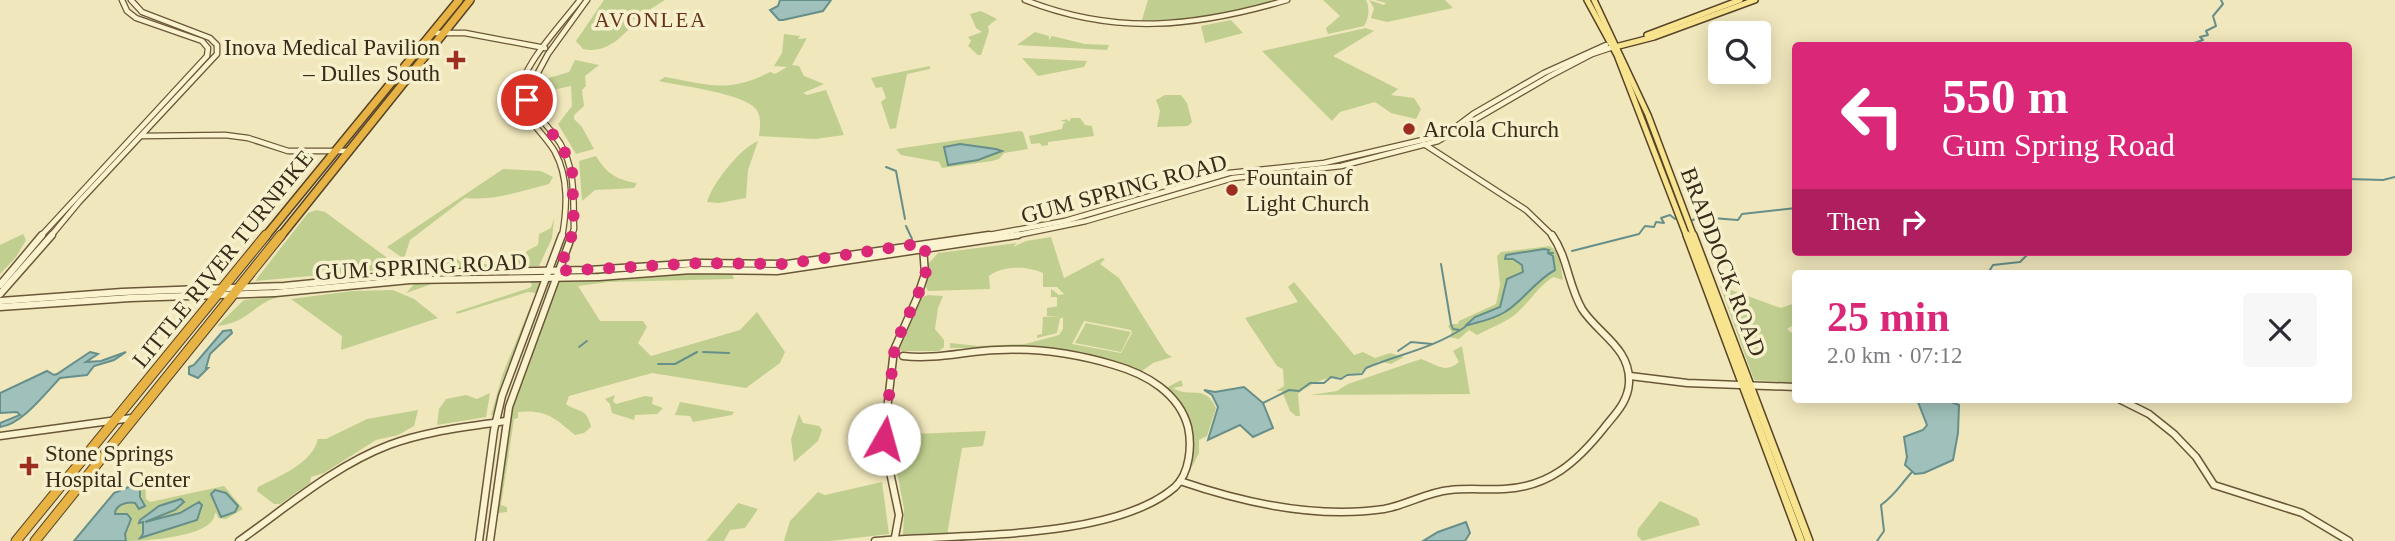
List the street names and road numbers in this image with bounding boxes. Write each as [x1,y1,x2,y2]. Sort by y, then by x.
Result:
street label: LITTLE RIVER TURNPIKE [128,146,318,372]
street label: GUM SPRING ROAD [1018,149,1230,229]
street label: BRADDOCK ROAD [1675,164,1771,360]
street label: GUM SPRING ROAD [314,249,528,285]

